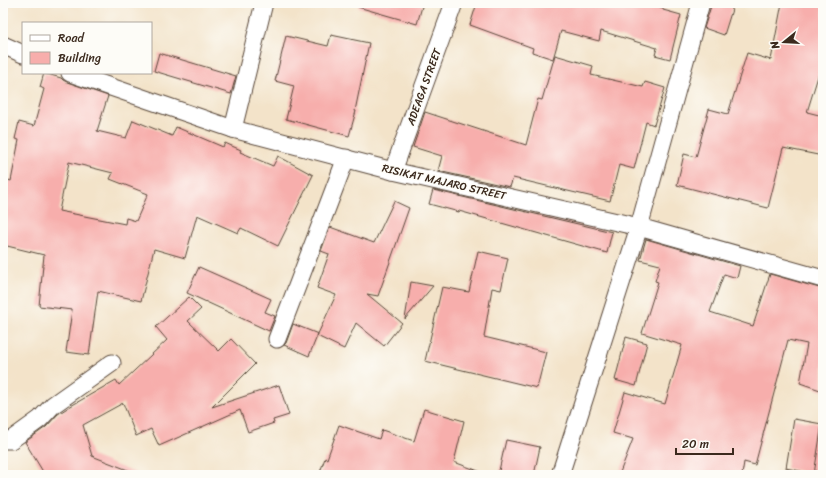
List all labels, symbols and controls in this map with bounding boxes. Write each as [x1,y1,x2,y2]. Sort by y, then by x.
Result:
legend [22,22,152,74]
north arrow [764,22,804,62]
text: Road [58,27,85,49]
text: N [765,38,785,52]
street label: ADEAGA STREET [401,46,447,129]
text: Building [58,47,101,69]
street label: RISIKAT MAJARO STREET [380,158,509,206]
scale bar [676,430,733,456]
text: 20 m [682,433,709,455]

